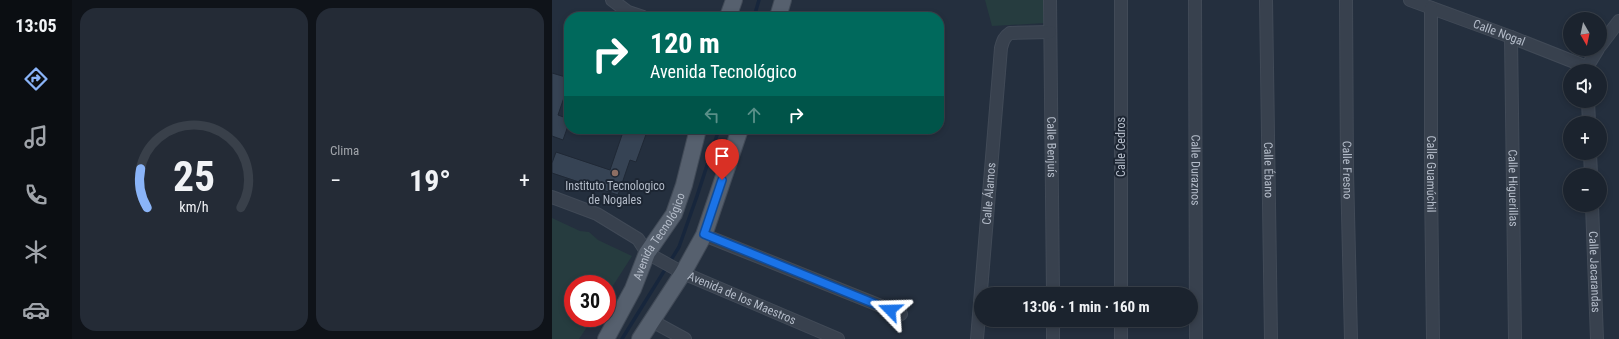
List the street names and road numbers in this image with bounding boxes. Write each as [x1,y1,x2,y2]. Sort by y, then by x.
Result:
street label: Calle Nogal [1471,17,1527,49]
street label: Calle Benjuís [1044,116,1059,178]
street label: Calle Cedros [1114,117,1128,177]
street label: Calle Duraznos [1188,135,1203,205]
street label: Calle Guamúchil [1424,136,1438,213]
street label: Calle Fresno [1340,141,1355,199]
street label: Calle Ébano [1261,142,1277,198]
street label: Calle Higuerillas [1505,149,1521,227]
street label: Calle Álamos [979,162,999,225]
street label: Avenida Tecnológico [630,191,688,282]
street label: Calle Jacarandas [1586,231,1603,313]
street label: Avenida de los Maestros [686,269,798,327]

